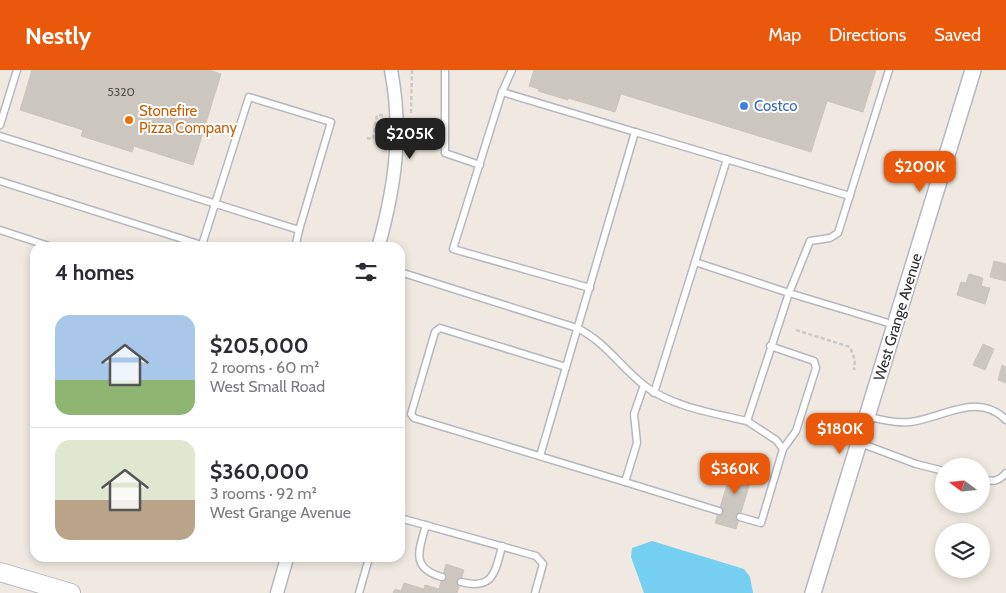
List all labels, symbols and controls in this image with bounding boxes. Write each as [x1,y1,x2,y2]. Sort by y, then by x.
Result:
text: Nestly [25,21,91,50]
text: Map [768,24,801,46]
text: Directions [829,24,906,46]
text: Saved [934,24,981,46]
house number: 5320 [107,84,135,99]
place label: Costco [754,97,797,115]
marker: Costco [738,100,750,112]
place label: Stonefire Pizza Company [139,102,238,137]
marker: Stonefire Pizza Company [123,114,135,126]
pin: $205K [375,118,445,160]
text: $205K [386,124,434,143]
pin: $200K [885,150,955,193]
text: $200K [895,157,945,176]
street label: West Grange Avenue [870,251,926,383]
icon: filters [352,258,380,286]
text: 4 homes [55,260,134,285]
text: $205,000 [210,333,309,358]
icon: home [95,335,155,395]
text: 2 rooms · 60 m² [210,358,319,377]
text: West Small Road [210,377,325,396]
pin: $180K [805,412,875,455]
text: $180K [817,419,863,438]
pin: $360K [700,452,770,495]
north arrow [935,458,990,512]
map controls [935,458,990,578]
text: $360,000 [210,459,309,484]
text: $360K [711,459,759,478]
icon: home [95,460,155,520]
text: 3 rooms · 92 m² [210,484,317,503]
text: West Grange Avenue [210,503,351,522]
button: layers [935,523,990,578]

